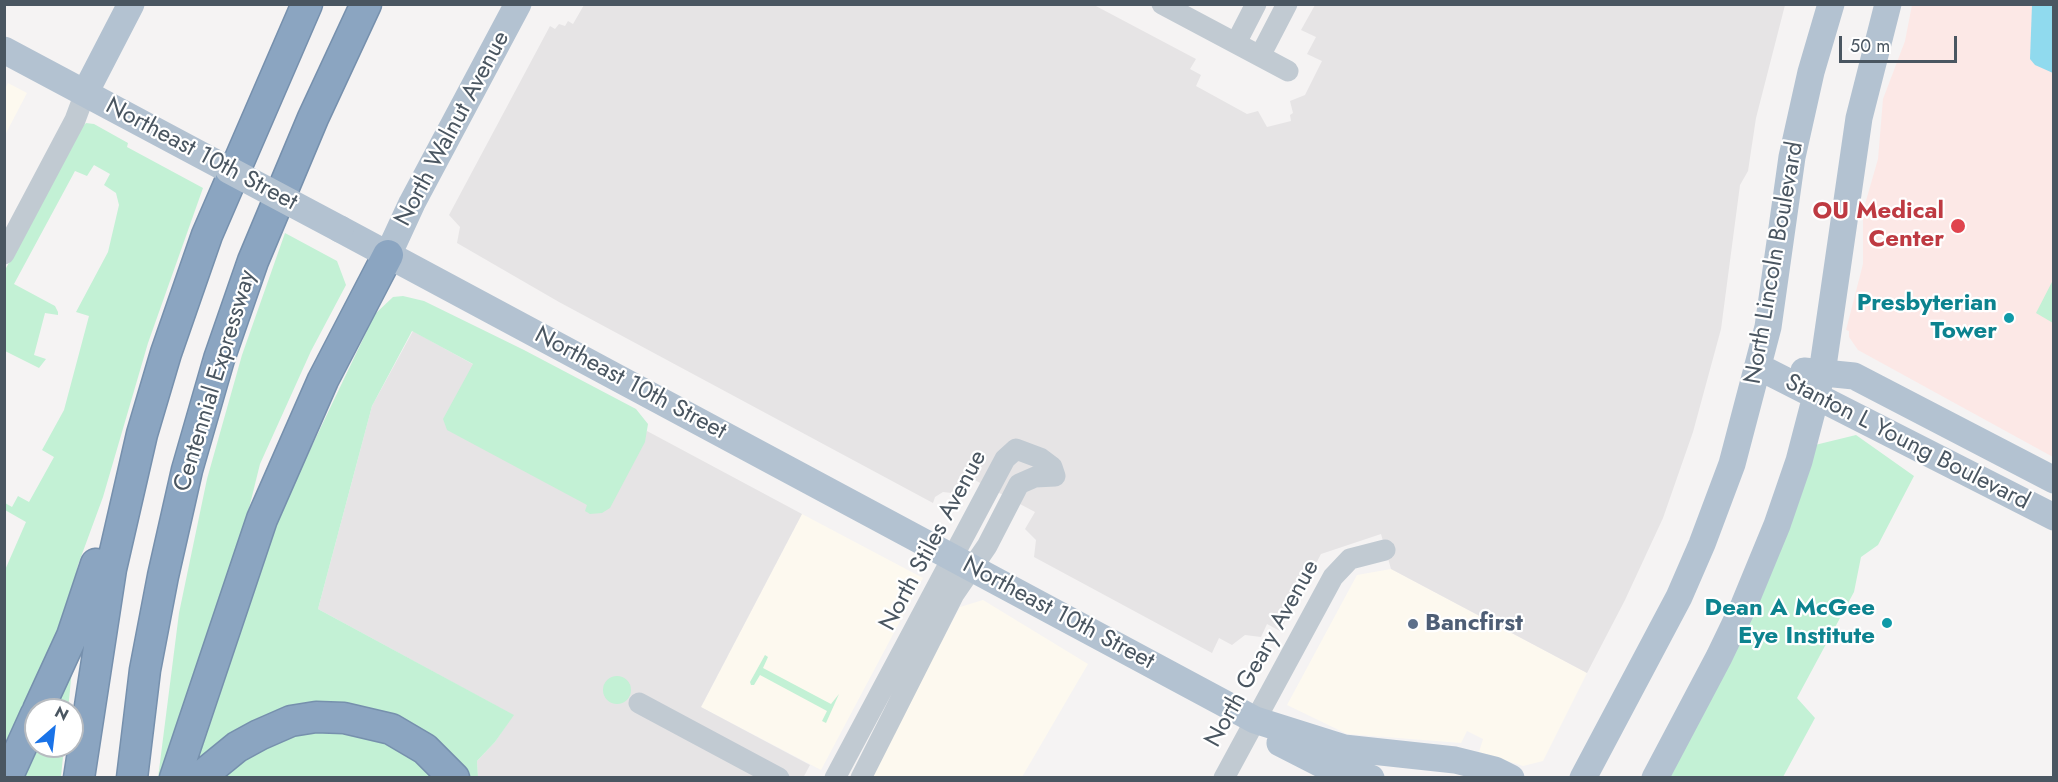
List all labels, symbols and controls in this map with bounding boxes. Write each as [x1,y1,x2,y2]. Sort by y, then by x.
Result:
scale bar [1842,24,1960,62]
street label: North Walnut Avenue [389,27,517,231]
text: 50 m [1850,33,1890,59]
street label: Northeast 10th Street [100,92,302,218]
street label: North Lincoln Boulevard [1739,140,1811,386]
place label: OU Medical Center [1812,198,1944,254]
marker: OU Medical Center [1949,217,1967,235]
street label: Centennial Expressway [169,267,263,495]
place label: Presbyterian Tower [1857,290,1997,346]
marker: Presbyterian Tower [2002,311,2016,325]
street label: Northeast 10th Street [529,321,731,447]
street label: Stanton L Young Boulevard [1780,369,2034,517]
street label: North Stiles Avenue [874,446,994,636]
street label: Northeast 10th Street [957,551,1159,677]
street label: North Geary Avenue [1200,555,1326,753]
place label: Dean A McGee Eye Institute [1705,595,1875,651]
place label: Bancfirst [1425,610,1523,638]
marker: Dean A McGee Eye Institute [1880,616,1894,630]
marker: Bancfirst [1406,617,1420,631]
north arrow [24,698,84,758]
text: N [51,700,73,727]

